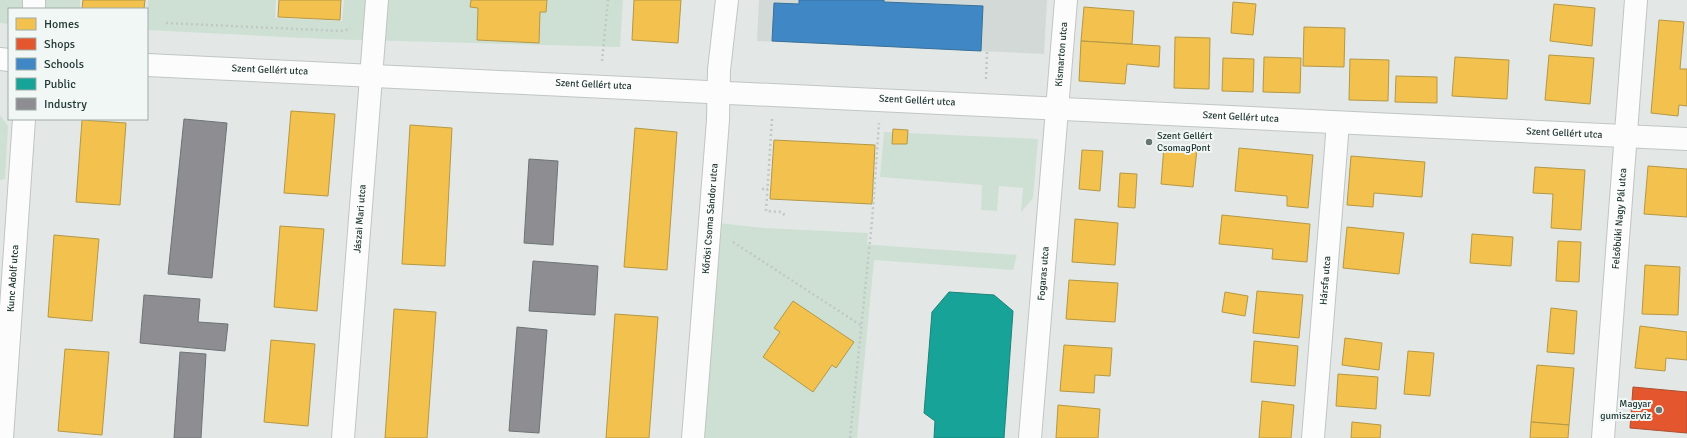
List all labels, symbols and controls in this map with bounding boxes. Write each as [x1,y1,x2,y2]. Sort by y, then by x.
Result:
legend [8,8,148,120]
text: Homes [44,17,79,32]
street label: Kismarton utca [1053,21,1070,87]
text: Shops [44,37,75,52]
text: Schools [44,57,84,72]
street label: Szent Gellért utca [231,62,308,78]
text: Public [44,77,76,92]
street label: Szent Gellért utca [555,77,632,92]
street label: Szent Gellért utca [879,93,956,108]
text: Industry [44,97,87,112]
street label: Szent Gellért utca [1202,109,1279,125]
street label: Szent Gellért utca [1526,125,1603,141]
place label: Szent Gellért CsomagPont [1157,130,1213,154]
marker: Szent Gellért CsomagPont [1144,137,1154,147]
street label: Kőrösi Csoma Sándor utca [700,163,721,275]
street label: Felsőbüki Nagy Pál utca [1610,168,1629,270]
street label: Jászai Mari utca [351,184,369,253]
street label: Kunc Adolf utca [5,244,21,312]
street label: Fogaras utca [1035,246,1052,301]
street label: Hársfa utca [1318,255,1333,306]
place label: Magyar gumiszerviz [1600,398,1652,422]
marker: Magyar gumiszerviz [1654,405,1664,415]

